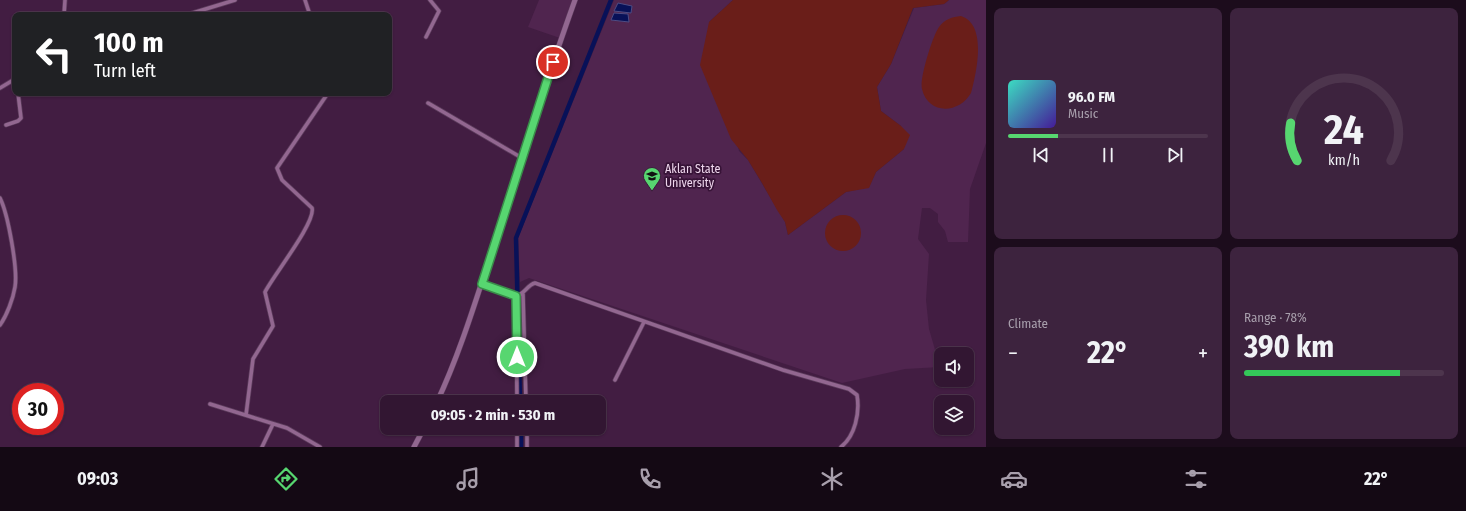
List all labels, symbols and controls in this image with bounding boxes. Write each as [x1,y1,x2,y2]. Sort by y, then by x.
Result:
text: 100 m [94,26,164,59]
icon: left [28,28,80,80]
pin [536,45,570,79]
icon: arrive [542,51,564,73]
text: Turn left [94,60,156,82]
text: 96.0 FM [1068,88,1115,106]
text: 24 [1323,105,1364,155]
text: Music [1068,106,1098,121]
icon: previous [1030,144,1052,166]
icon: pause [1097,144,1119,166]
icon: next [1164,144,1186,166]
text: km/h [1328,152,1360,169]
place label: Aklan State University [665,162,720,190]
school or university icon: Aklan State University [642,166,662,191]
text: Range · 78% [1244,310,1307,325]
text: Climate [1008,316,1048,331]
text: 390 km [1244,329,1334,365]
text: 22° [1087,335,1129,371]
position arrow [496,336,538,378]
text: − [1008,340,1018,367]
text: + [1198,340,1208,367]
map controls [934,347,974,435]
button: sound [934,347,974,387]
speed limit sign: 30 [12,383,64,435]
button: layers [934,395,974,435]
text: 09:05 · 2 min · 530 m [431,406,555,424]
icon: directions [272,465,300,493]
icon: music [454,465,482,493]
icon: phone [636,465,664,493]
icon: climate [818,465,846,493]
icon: car [1000,465,1028,493]
icon: filters [1182,465,1210,493]
text: 09:03 [77,468,118,490]
text: 22° [1364,468,1389,490]

